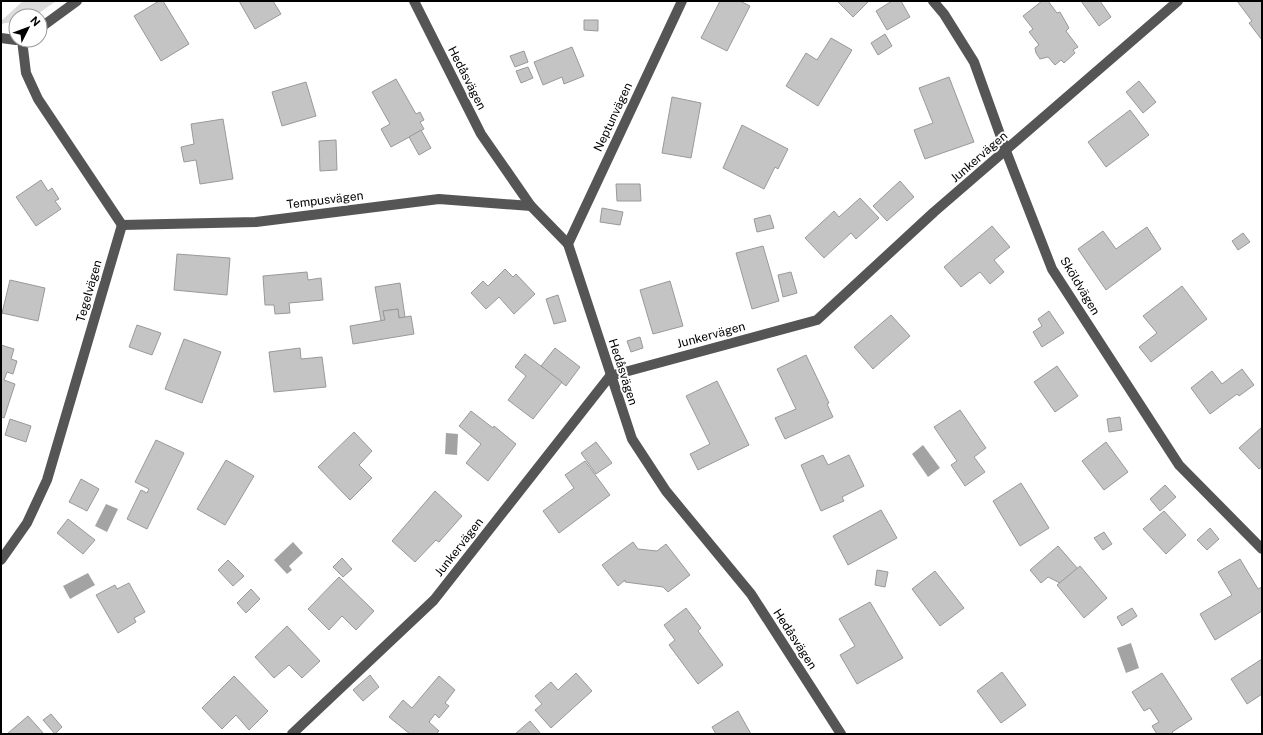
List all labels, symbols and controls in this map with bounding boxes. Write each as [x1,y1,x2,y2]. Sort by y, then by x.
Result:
north arrow [8,8,48,48]
text: N [28,14,43,29]
street label: Hedåsvägen [445,44,489,112]
street label: Neptunvägen [591,80,635,154]
street label: Junkervägen [948,129,1010,185]
street label: Tempusvägen [286,188,364,212]
street label: Sköldvägen [1057,254,1103,318]
street label: Tegelvägen [73,258,105,324]
street label: Junkervägen [675,319,747,351]
street label: Hedåsvägen [606,337,640,407]
street label: Junkervägen [432,515,486,579]
street label: Hedåsvägen [770,606,820,672]

